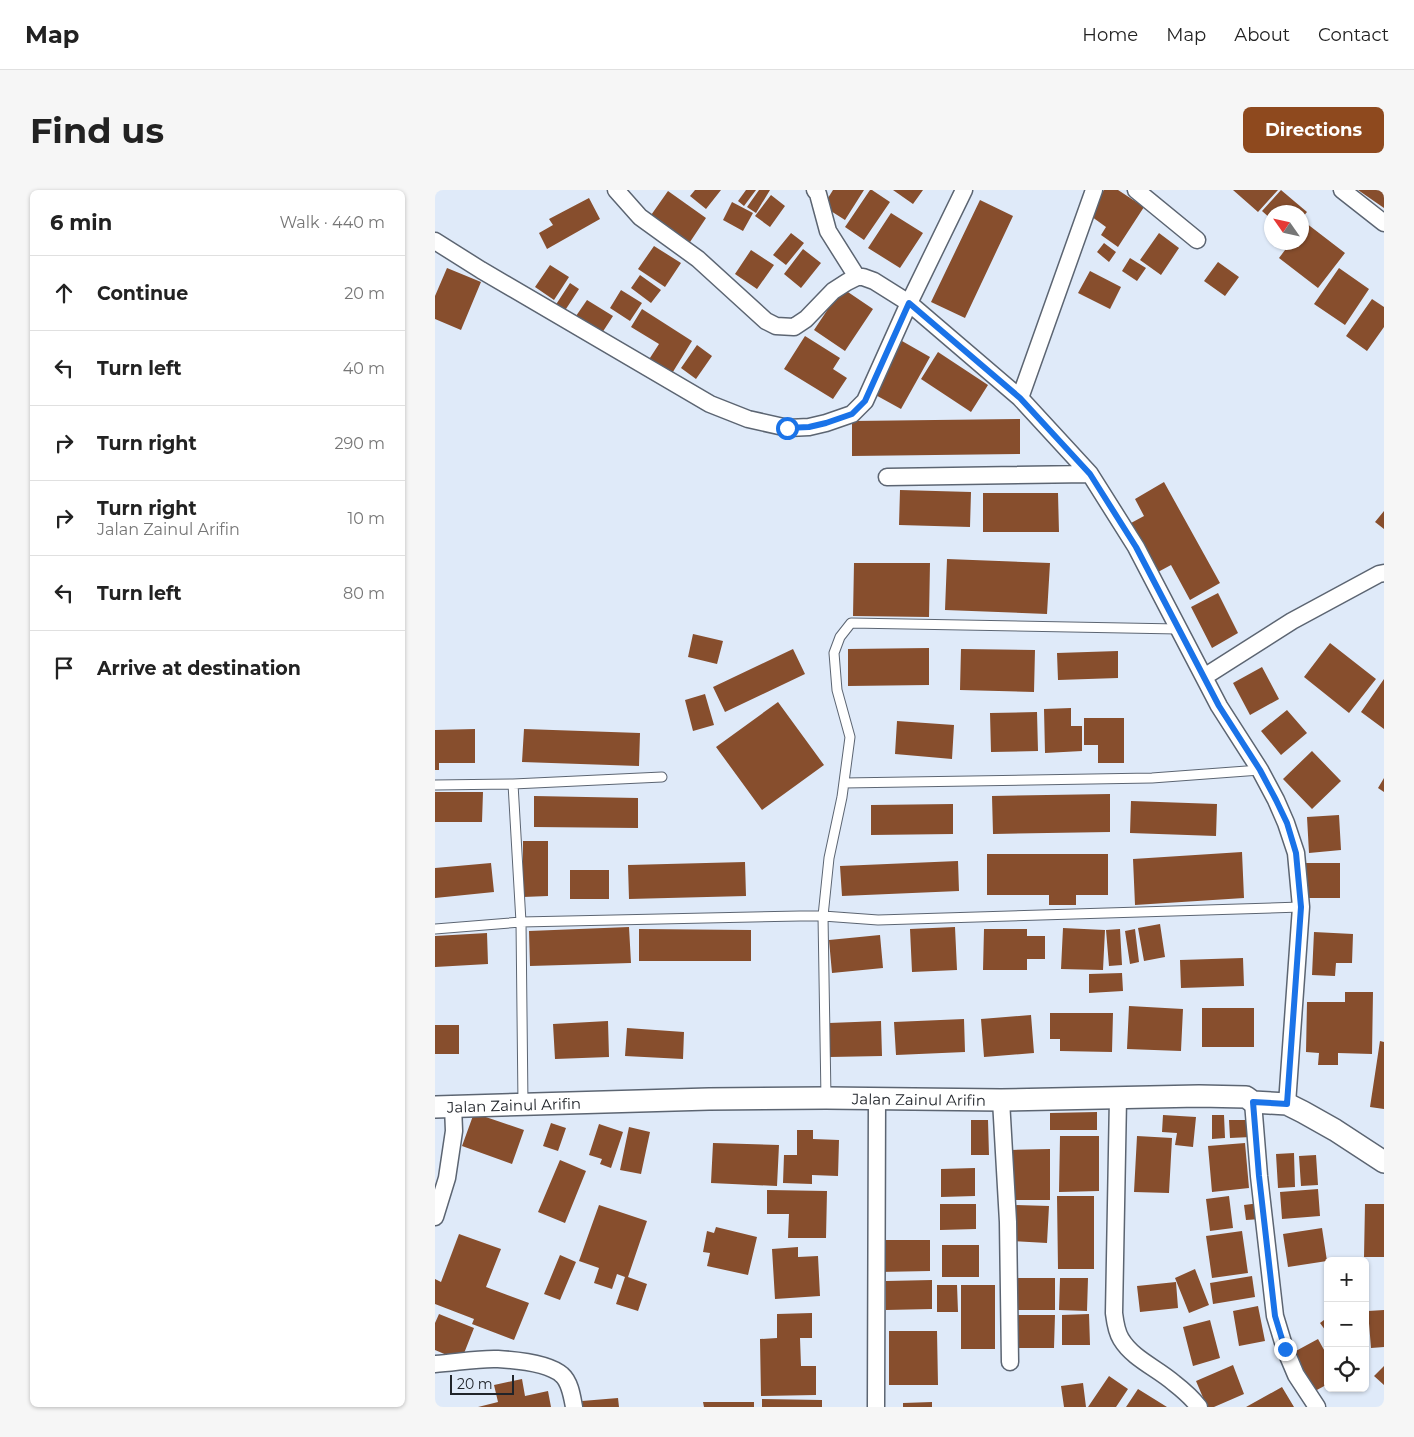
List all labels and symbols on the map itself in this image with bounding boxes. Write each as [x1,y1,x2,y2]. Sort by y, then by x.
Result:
north arrow [1264,205,1309,250]
route start [776,417,799,440]
street label: Jalan Zainul Arifin [851,1089,986,1109]
street label: Jalan Zainul Arifin [446,1093,581,1116]
route end [1274,1338,1297,1361]
scale bar [450,1372,514,1395]

